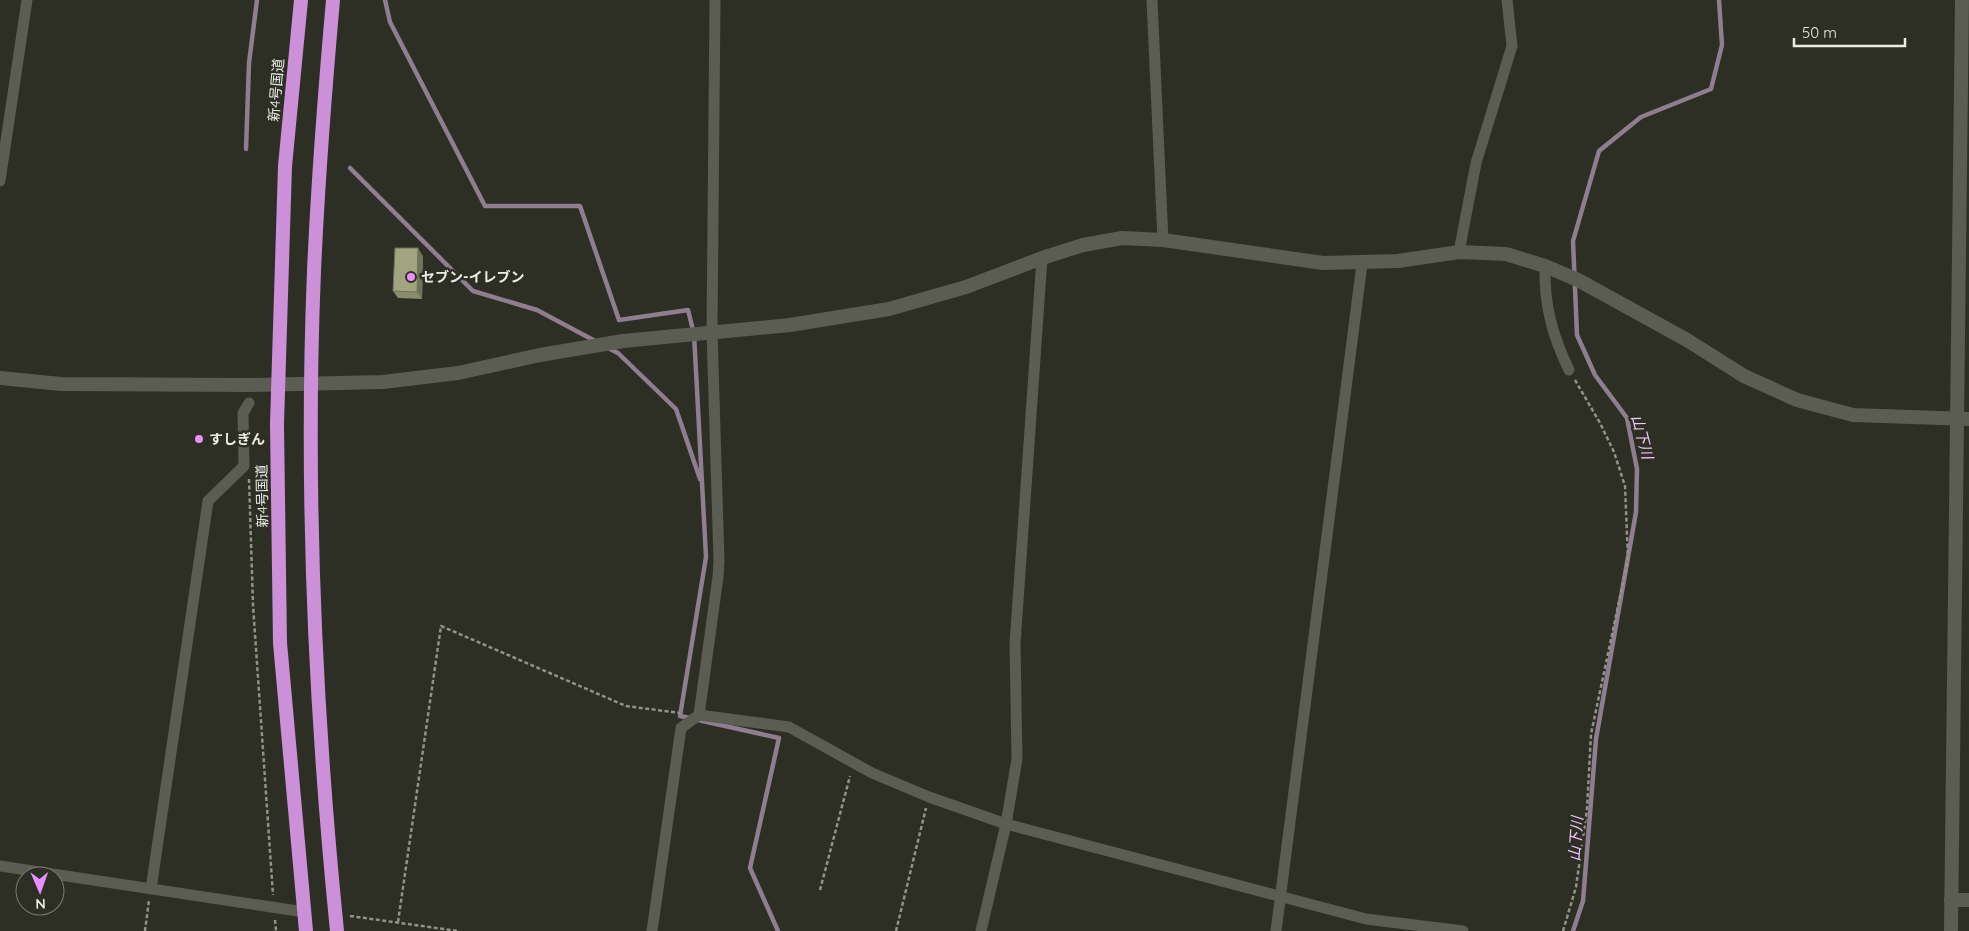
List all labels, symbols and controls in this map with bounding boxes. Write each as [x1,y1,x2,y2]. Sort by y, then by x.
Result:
scale bar [1794,15,1905,47]
text: 50 m [1802,23,1837,42]
street label: 新4号国道 [264,58,288,122]
place label: セブン-イレブン [421,268,525,286]
marker: セブン-イレブン [405,271,417,283]
water label: 山下川 [1627,413,1658,463]
place label: すしぎん [209,430,265,448]
marker: すしぎん [193,433,205,445]
street label: 新4号国道 [252,464,272,528]
water label: 山下川 [1564,814,1587,862]
north arrow [15,866,65,916]
text: N [35,895,46,913]

